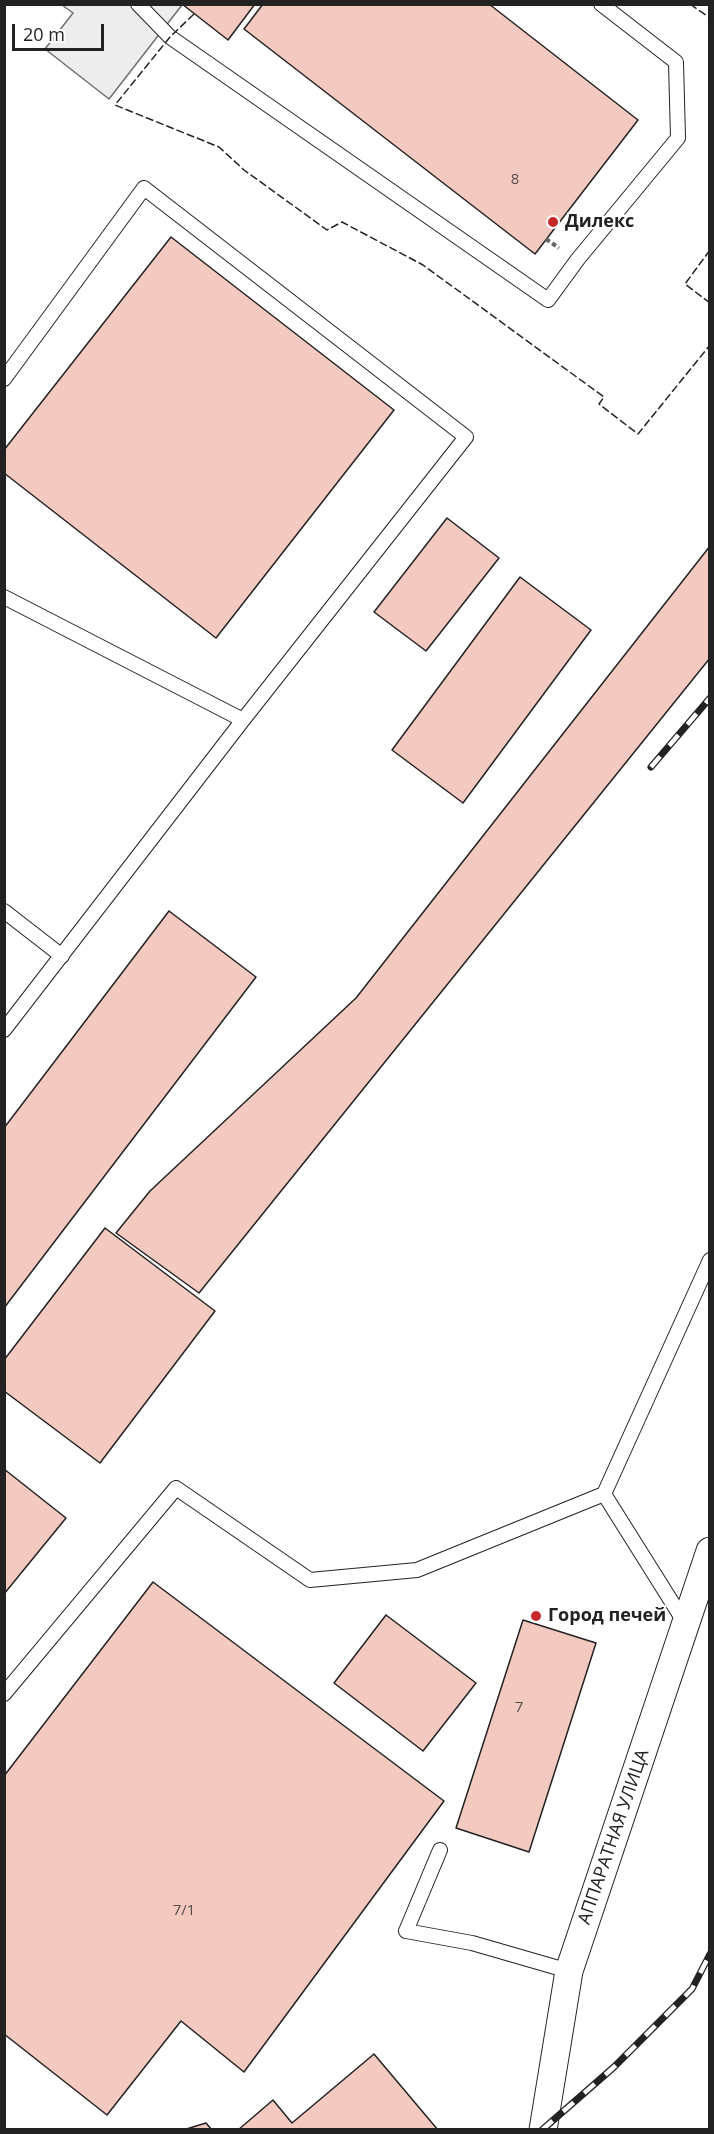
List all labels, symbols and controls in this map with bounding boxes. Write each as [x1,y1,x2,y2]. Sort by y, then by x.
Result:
scale bar [15,12,106,50]
text: 20 m [23,22,65,46]
house number: 8 [511,171,519,189]
place label: Дилекс [565,211,634,233]
marker: Дилекс [546,215,560,229]
place label: Город печей [548,1605,666,1627]
marker: Город печей [529,1609,543,1623]
house number: 7 [515,1699,523,1717]
street label: АППАРАТНАЯ УЛИЦА [574,1747,654,1927]
house number: 7/1 [173,1902,195,1920]

